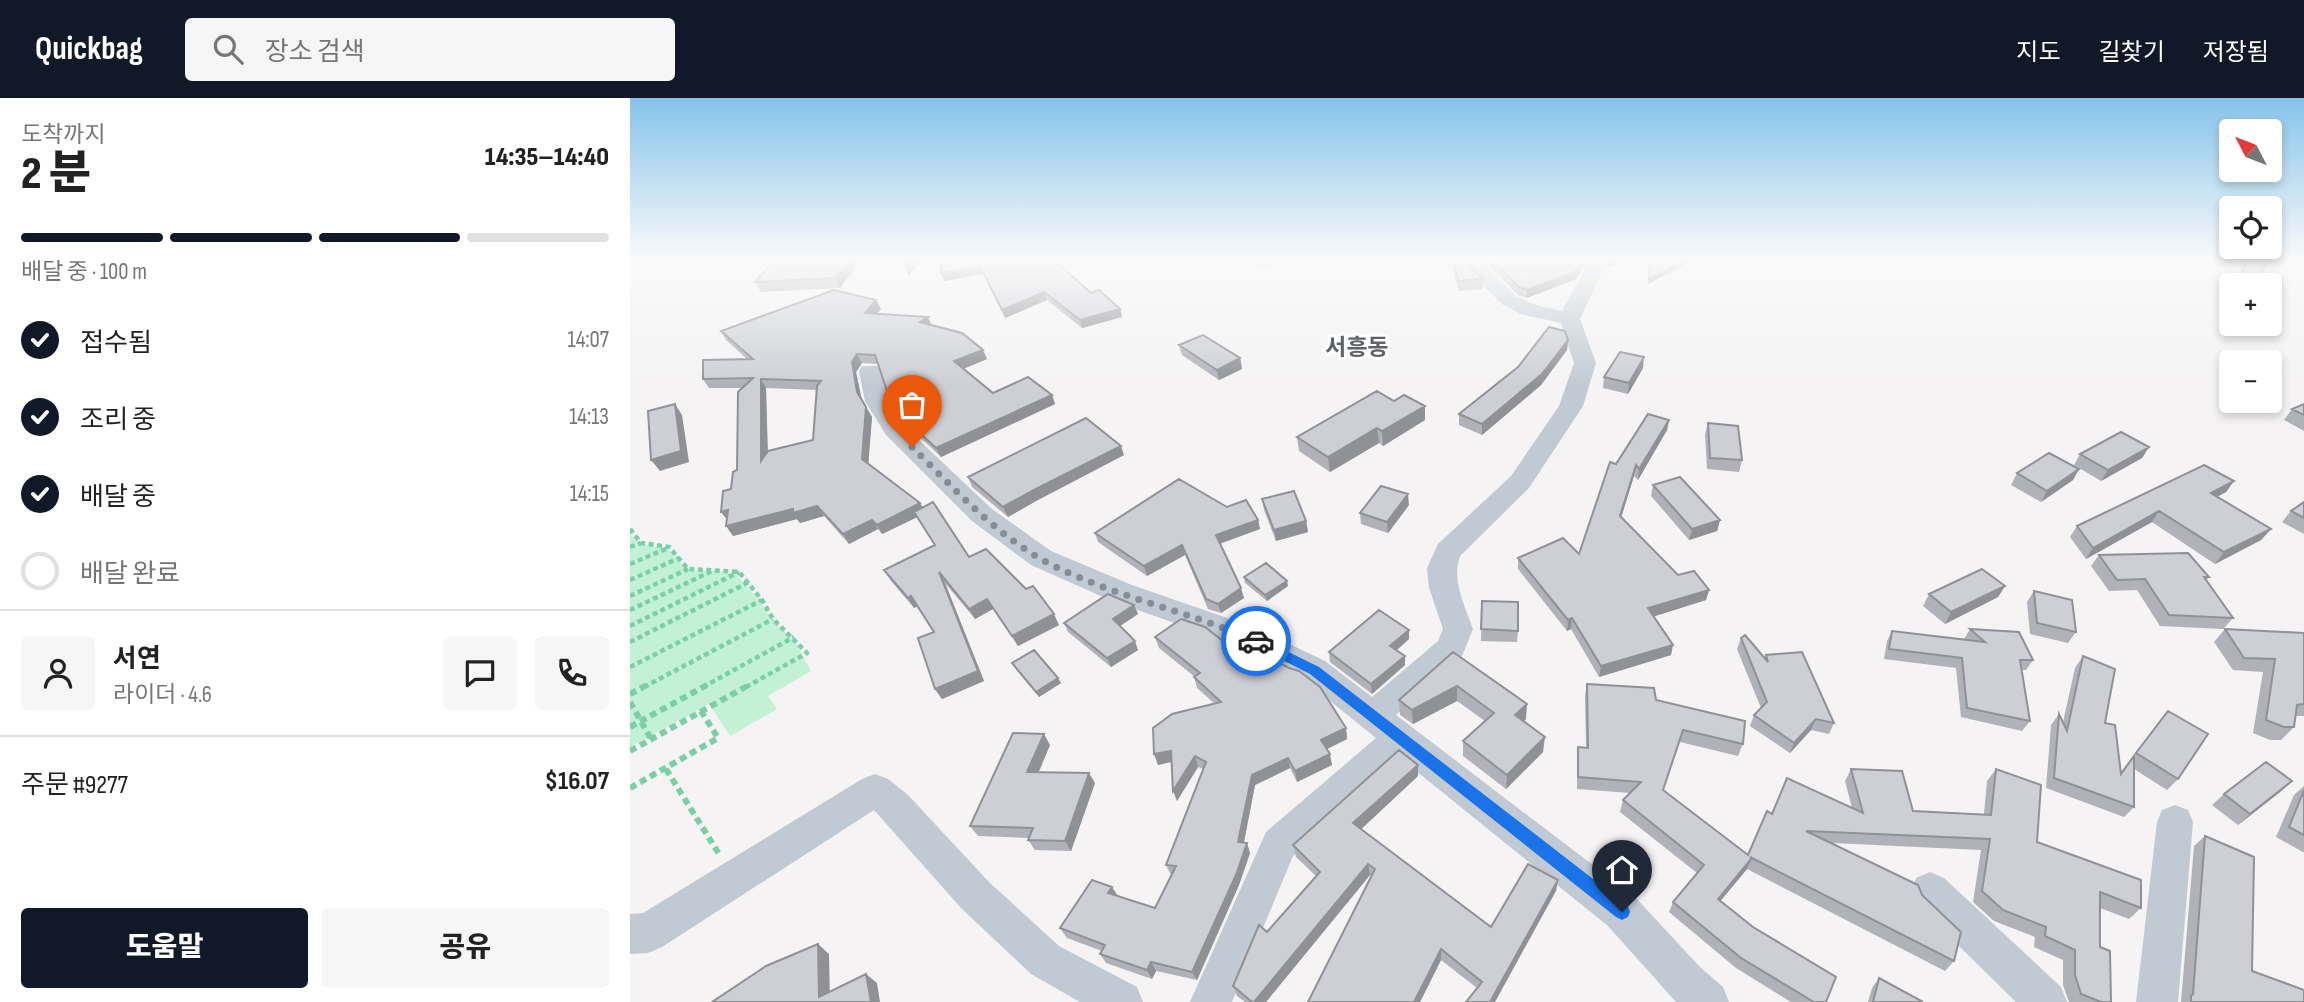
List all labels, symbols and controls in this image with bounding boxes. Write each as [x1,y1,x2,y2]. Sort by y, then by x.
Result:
search box [185,18,675,81]
text: Quickbag [35,29,143,69]
icon: search [209,30,247,68]
text: 장소 검색 [265,37,365,68]
text: 지도 [2016,38,2061,67]
text: 길찾기 [2099,38,2165,67]
text: 저장됨 [2203,38,2269,67]
north arrow [2219,119,2282,182]
map controls [2219,119,2282,413]
text: 도착까지 [21,121,106,149]
text: 14:35–14:40 [485,142,609,173]
text: 2 분 [21,147,91,202]
button: locate [2219,196,2282,259]
text: 배달 중 · 100 m [21,258,147,286]
button: + [2219,273,2282,336]
icon: check [21,321,59,359]
text: 14:07 [568,326,609,354]
text: 접수됨 [80,328,152,359]
district label: 서흥동 [1325,334,1389,362]
button: − [2219,350,2282,413]
pin [882,375,942,447]
icon: bag [893,386,931,424]
icon: check [21,398,59,436]
text: 14:13 [569,403,609,431]
text: 조리 중 [80,405,156,436]
icon: check [21,475,59,513]
text: 14:15 [570,480,609,508]
text: 배달 중 [80,482,156,513]
text: 배달 완료 [80,559,180,590]
courier [1221,606,1291,676]
icon: car [1237,622,1275,660]
button: person [21,636,95,710]
button: chat [443,636,517,710]
button: phone [535,636,609,710]
text: 서연 [113,644,161,675]
text: 라이더 · 4.6 [113,681,212,709]
text: $16.07 [545,766,609,797]
text: 주문 #9277 [21,770,128,801]
pin [1592,840,1652,912]
icon: home [1603,851,1641,889]
button: 도움말 [21,908,308,988]
button: 공유 [322,908,609,988]

